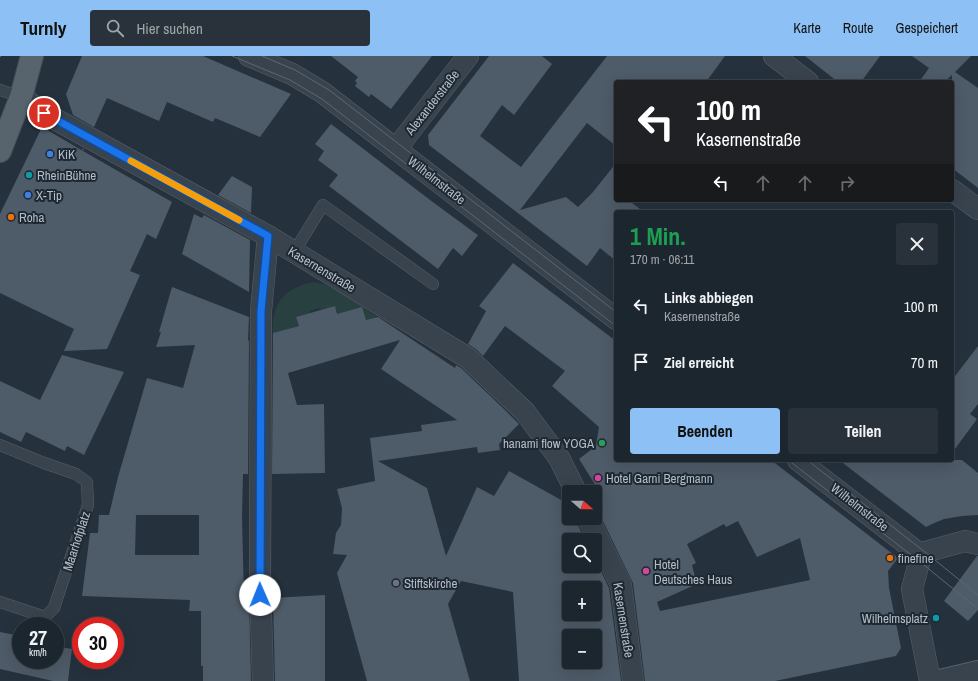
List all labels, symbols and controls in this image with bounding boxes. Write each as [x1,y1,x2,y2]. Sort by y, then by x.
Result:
search box [90,10,370,46]
text: Turnly [20,15,66,41]
icon: search [104,17,126,39]
text: Hier suchen [136,18,203,39]
text: Karte [793,19,821,37]
text: Route [843,19,873,37]
text: Gespeichert [895,19,958,37]
street label: Alexanderstraße [401,66,463,139]
text: 100 m [696,91,761,129]
pin [27,96,61,130]
icon: left [630,96,682,148]
icon: arrive [33,102,55,124]
text: Kasernenstraße [696,127,801,152]
place label: KiK [58,146,75,163]
marker: KiK [45,149,55,159]
street label: Wilhelmstraße [404,153,469,208]
place label: RheinBühne [37,167,96,184]
marker: RheinBühne [24,170,34,180]
icon: left [710,172,732,194]
icon: ahead [752,172,774,194]
icon: ahead [794,172,816,194]
icon: right [836,172,858,194]
place label: X-Tip [36,187,62,204]
marker: X-Tip [23,190,33,200]
place label: Roha [19,209,45,226]
marker: Roha [6,212,16,222]
text: 1 Min. [630,220,686,252]
button: close [896,223,938,265]
street label: Kasernenstraße [285,243,359,296]
text: 170 m · 06:11 [630,251,694,268]
text: Links abbiegen [664,287,754,308]
icon: left [630,295,652,317]
text: 100 m [904,296,938,317]
text: Kasernenstraße [664,308,740,325]
icon: arrive [630,351,652,373]
text: Ziel erreicht [664,352,734,373]
text: 70 m [911,352,938,373]
button: Beenden [630,408,780,454]
button: Teilen [788,408,938,454]
place label: hanami flow YOGA [503,435,595,452]
marker: hanami flow YOGA [597,438,607,448]
place label: Hotel Garni Bergmann [606,470,713,487]
marker: Hotel Garni Bergmann [593,473,603,483]
street label: Wilhelmstraße [827,480,892,535]
north arrow [562,485,602,525]
map controls [562,485,602,669]
street label: Maarhofplatz [59,509,94,573]
button: search [562,533,602,573]
place label: finefine [898,550,934,567]
marker: finefine [885,553,895,563]
place label: Hotel Deutsches Haus [654,556,732,588]
marker: Hotel Deutsches Haus [641,566,651,576]
position arrow [239,574,281,616]
place label: Stiftskirche [404,575,457,592]
marker: Stiftskirche [391,578,401,588]
button: + [562,581,602,621]
street label: Kasernenstraße [609,581,638,659]
place label: Wilhelmsplatz [862,610,928,627]
marker: Wilhelmsplatz [931,613,941,623]
speed limit sign: 30 [72,617,124,669]
text: 27 [29,624,47,651]
button: − [562,629,602,669]
text: km/h [29,646,47,659]

